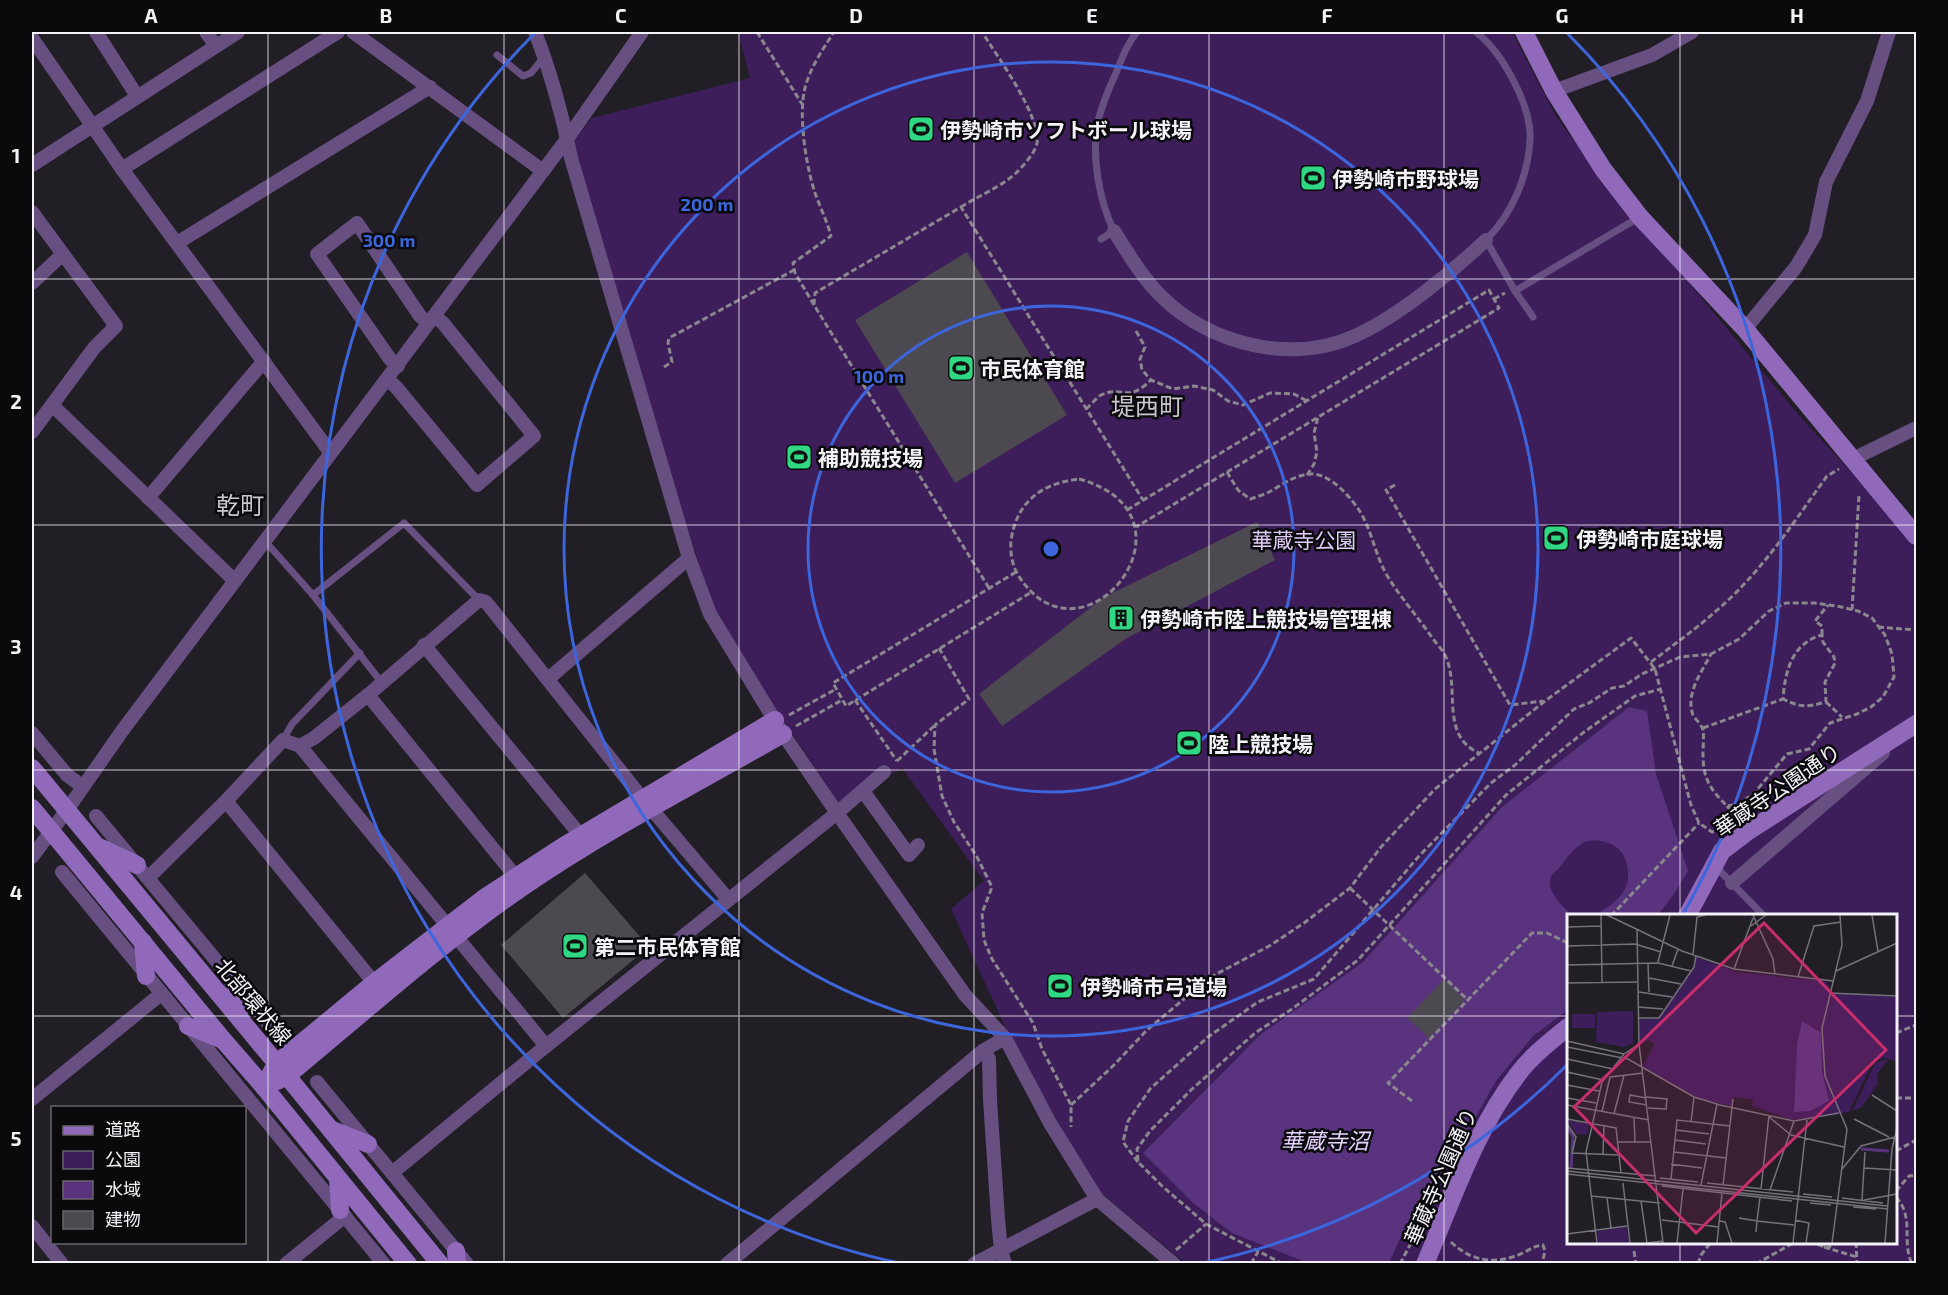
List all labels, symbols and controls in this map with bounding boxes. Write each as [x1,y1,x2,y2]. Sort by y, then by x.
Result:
text: A [144,3,158,27]
text: B [380,3,392,27]
text: C [615,3,627,27]
text: D [849,3,863,27]
text: E [1086,3,1098,27]
text: F [1321,3,1333,27]
text: G [1556,3,1568,27]
text: H [1790,3,1804,27]
sports icon: 伊勢崎市ソフトボール球場 [906,114,936,144]
place label: 伊勢崎市ソフトボール球場 [940,117,1192,142]
text: 1 [12,143,20,167]
sports icon: 伊勢崎市野球場 [1298,163,1328,193]
place label: 伊勢崎市野球場 [1332,166,1479,191]
text: 200 m [681,193,733,215]
text: 300 m [363,229,415,251]
sports icon: 市民体育館 [946,353,976,383]
place label: 市民体育館 [980,356,1085,381]
text: 100 m [854,365,904,387]
text: 2 [10,389,22,413]
district label: 堤西町 [1111,391,1183,420]
sports icon: 補助競技場 [784,442,814,472]
place label: 補助競技場 [818,445,923,470]
district label: 乾町 [216,490,264,519]
sports icon: 伊勢崎市庭球場 [1541,523,1571,553]
place label: 伊勢崎市庭球場 [1576,526,1723,551]
park label: 華蔵寺公園 [1252,527,1357,552]
centre of rings [1041,539,1061,559]
building icon: 伊勢崎市陸上競技場管理棟 [1106,603,1136,633]
place label: 伊勢崎市陸上競技場管理棟 [1140,606,1392,631]
text: 3 [10,634,22,658]
sports icon: 陸上競技場 [1174,728,1204,758]
place label: 陸上競技場 [1208,731,1313,756]
street label: 華蔵寺公園通り [1709,738,1845,840]
text: 4 [10,880,23,904]
inset map [1567,914,1897,1244]
sports icon: 第二市民体育館 [560,931,590,961]
place label: 第二市民体育館 [594,934,741,959]
street label: 北部環状線 [211,953,297,1049]
sports icon: 伊勢崎市弓道場 [1045,971,1075,1001]
place label: 伊勢崎市弓道場 [1080,974,1227,999]
street label: 華蔵寺公園通り [1399,1104,1481,1248]
legend [51,1106,246,1244]
text: 道路 [105,1118,141,1140]
text: 5 [10,1126,22,1150]
water label: 華蔵寺沼 [1281,1127,1372,1153]
text: 公園 [105,1148,141,1170]
text: 水域 [105,1178,141,1200]
text: 建物 [105,1208,141,1230]

